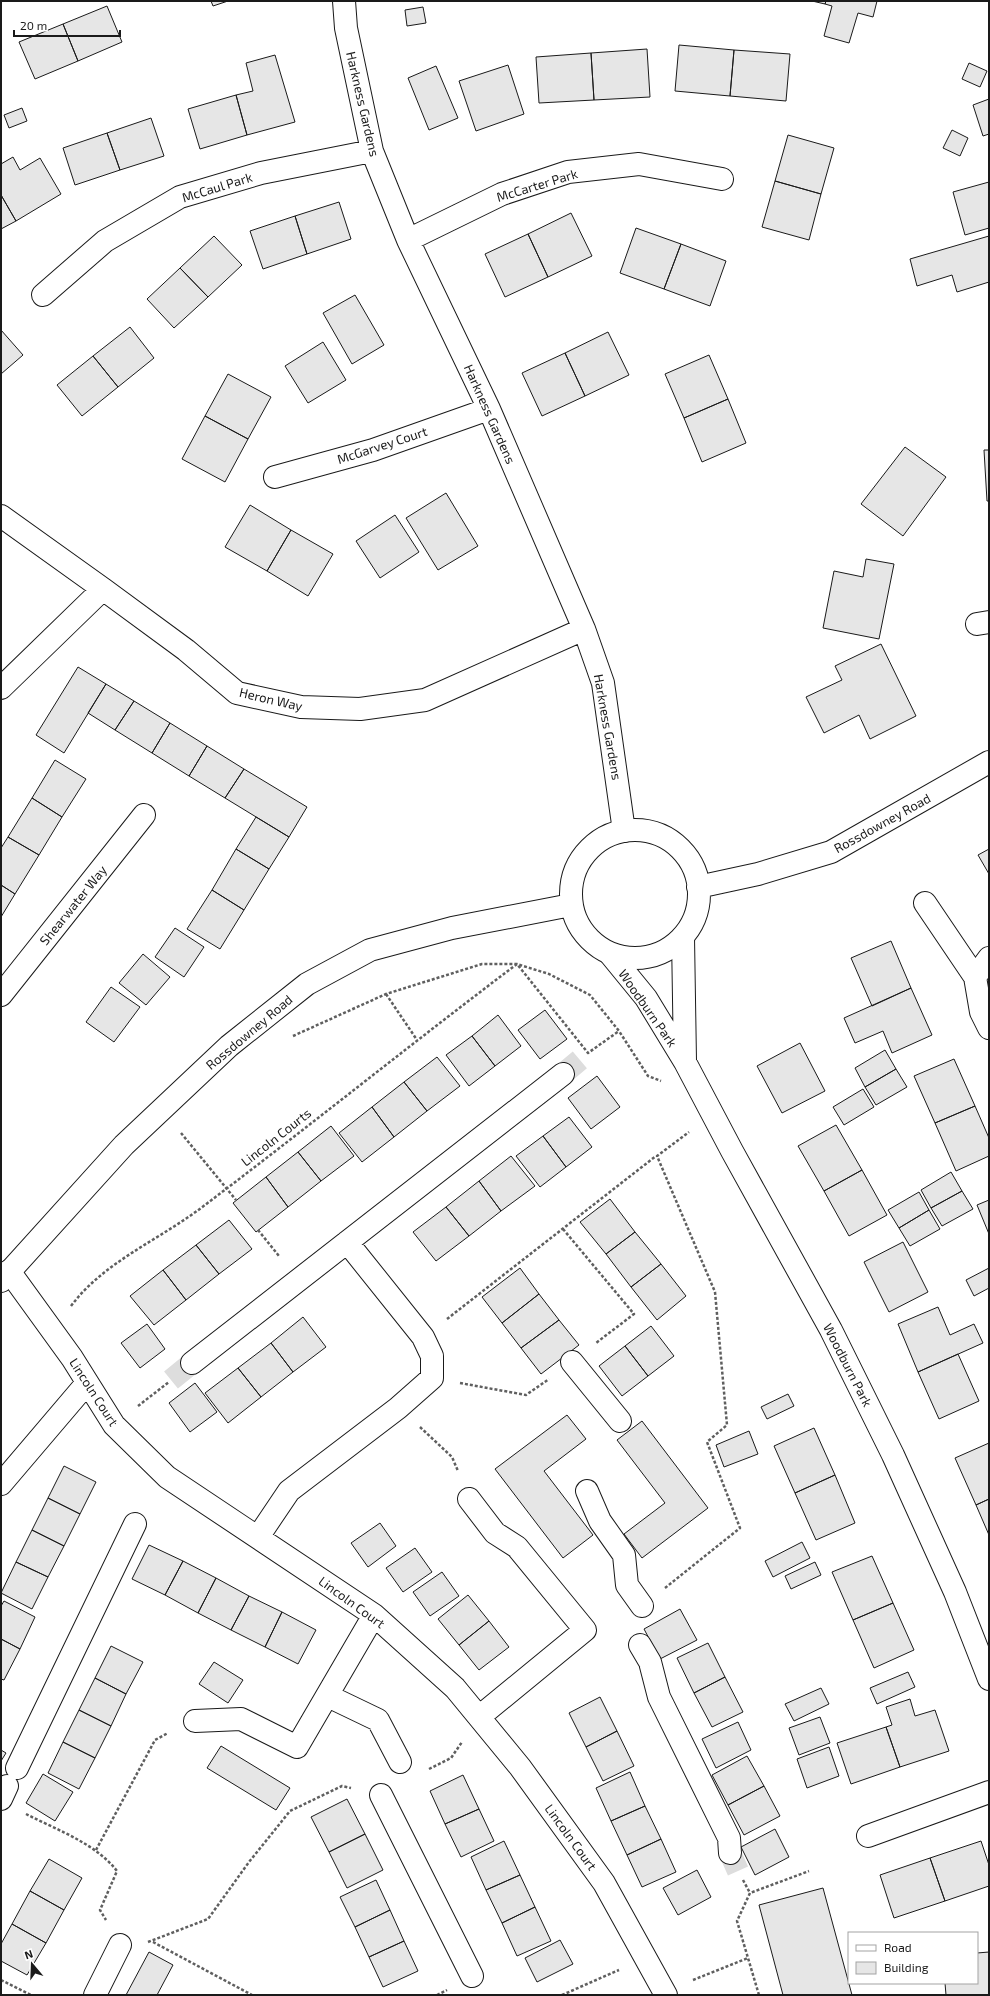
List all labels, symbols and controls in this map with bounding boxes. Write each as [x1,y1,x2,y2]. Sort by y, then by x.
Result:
scale bar [14,12,120,38]
text: 20 m [20,18,47,32]
street label: Harkness Gardens [343,50,383,158]
street label: McCarter Park [495,165,580,205]
street label: McCaul Park [180,169,254,205]
street label: Harkness Gardens [461,362,519,466]
street label: McGarvey Court [335,423,429,467]
street label: Harkness Gardens [591,673,625,781]
street label: Heron Way [238,684,304,714]
street label: Rossdowney Road [831,790,933,856]
street label: Shearwater Way [36,862,110,948]
street label: Woodburn Park [615,966,681,1050]
street label: Rossdowney Road [202,991,296,1073]
street label: Lincoln Courts [238,1105,314,1169]
street label: Woodburn Park [820,1321,876,1410]
street label: Lincoln Court [66,1355,122,1429]
street label: Lincoln Court [316,1573,388,1631]
street label: Lincoln Court [542,1801,600,1873]
legend [848,1932,978,1984]
text: Road [884,1940,912,1954]
north arrow [12,1944,52,1984]
text: N [23,1947,35,1962]
text: Building [884,1960,929,1974]

